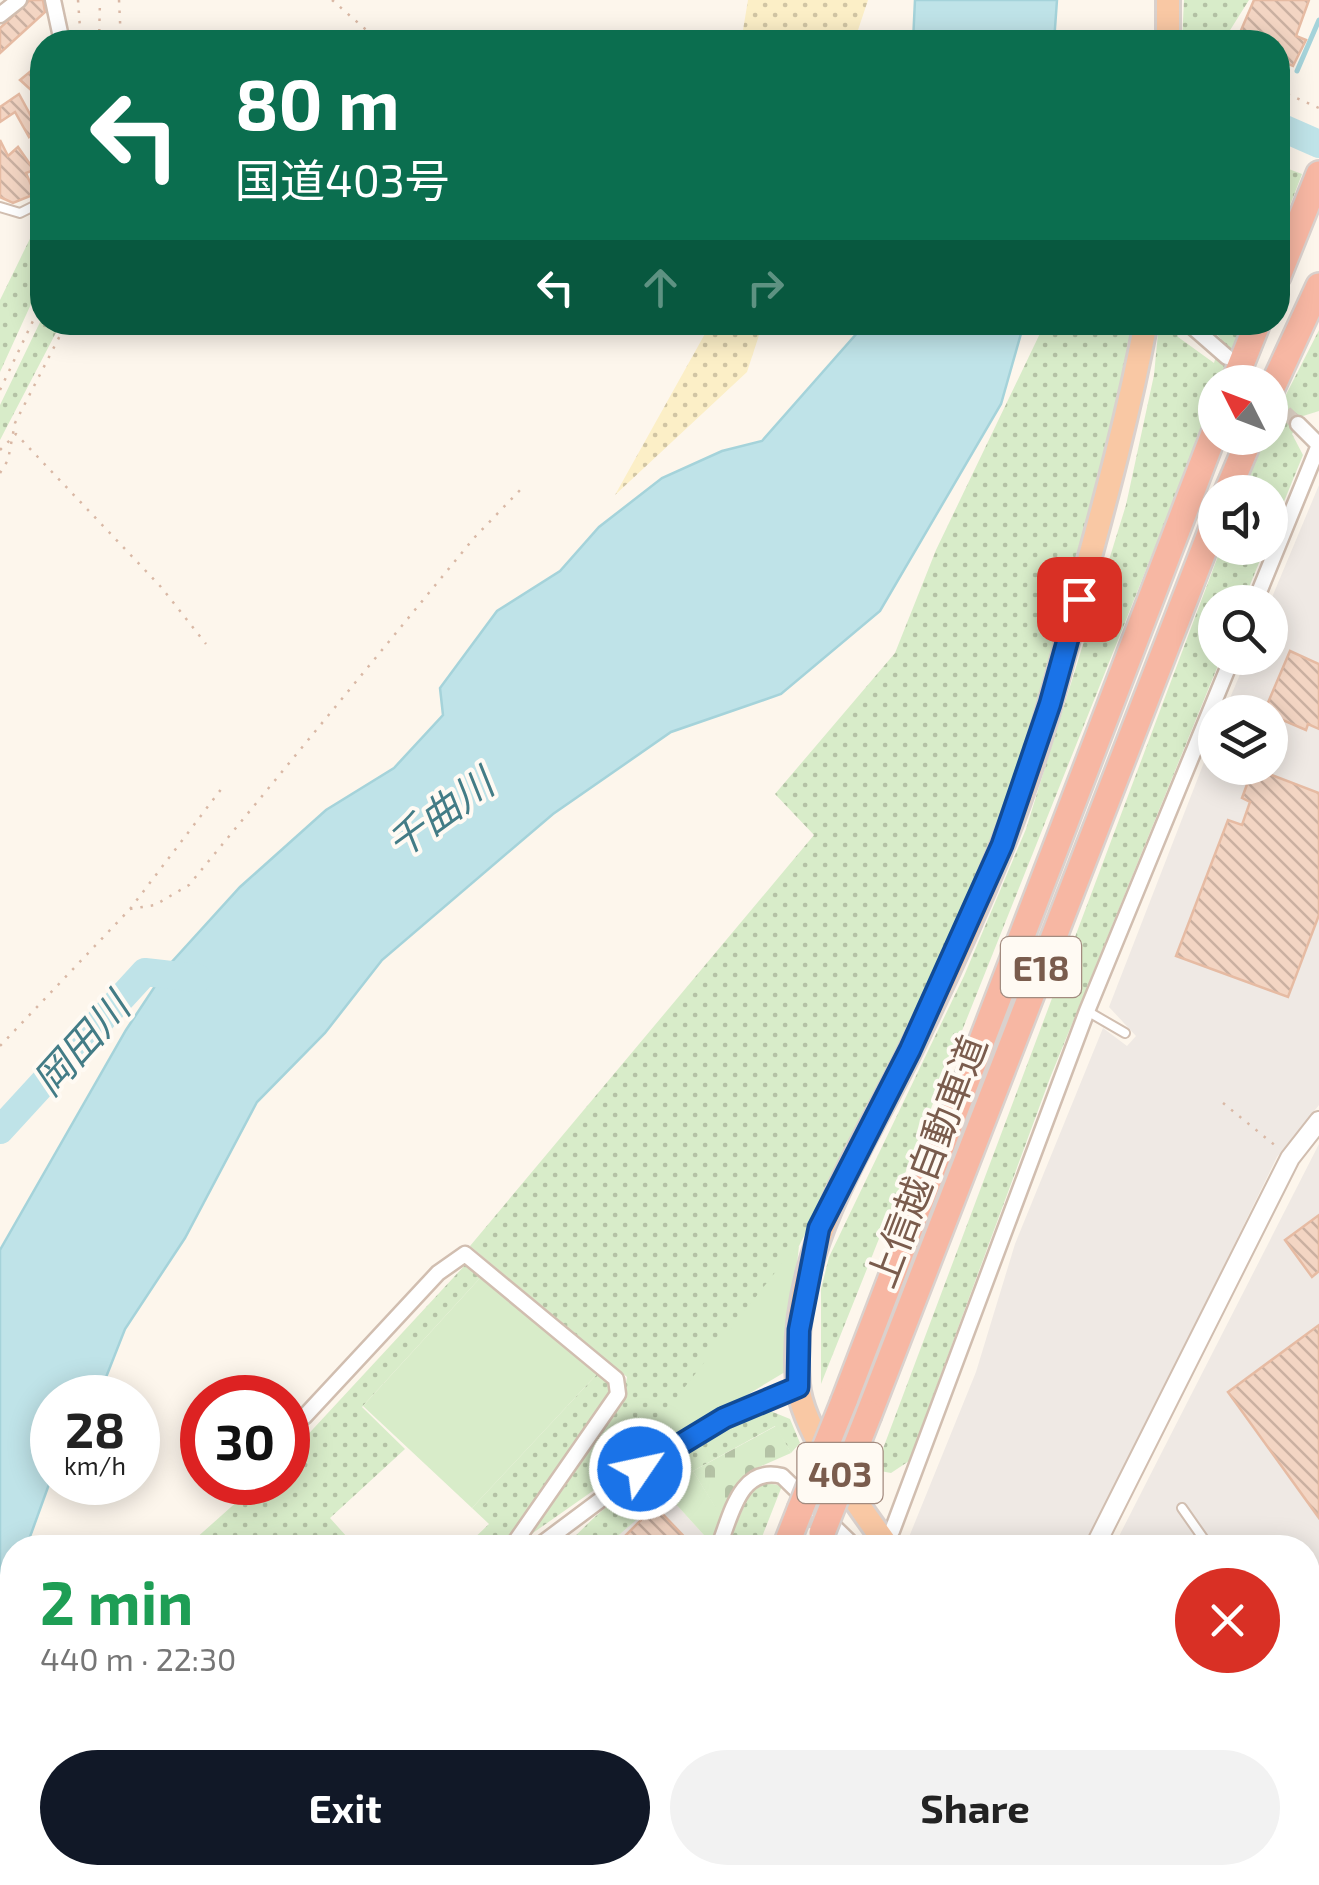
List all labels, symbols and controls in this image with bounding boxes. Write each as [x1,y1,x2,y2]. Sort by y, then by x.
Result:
text: 80 m [235,60,400,144]
icon: left [70,70,200,200]
text: 国道403号 [235,152,450,206]
icon: left [528,260,583,315]
icon: ahead [633,260,688,315]
icon: right [738,260,793,315]
north arrow [1198,365,1288,455]
map controls [1198,365,1288,785]
button: sound [1198,475,1288,565]
pin [1037,557,1122,642]
icon: arrive [1052,572,1107,627]
button: search [1198,585,1288,675]
button: layers [1198,695,1288,785]
water label: 千曲川 [376,755,505,867]
road number: E18 [1001,937,1081,997]
water label: 岡田川 [22,979,141,1104]
street label: 上信越自動車道 [857,1029,995,1293]
speed limit sign: 30 [180,1375,310,1505]
text: 28 [65,1398,125,1458]
position arrow [588,1417,692,1521]
road number: 403 [798,1443,882,1503]
text: km/h [64,1450,126,1480]
text: 2 min [40,1565,193,1637]
button: close [1175,1568,1280,1673]
text: 440 m · 22:30 [40,1639,236,1677]
button: Exit [40,1750,650,1865]
button: Share [670,1750,1280,1865]

